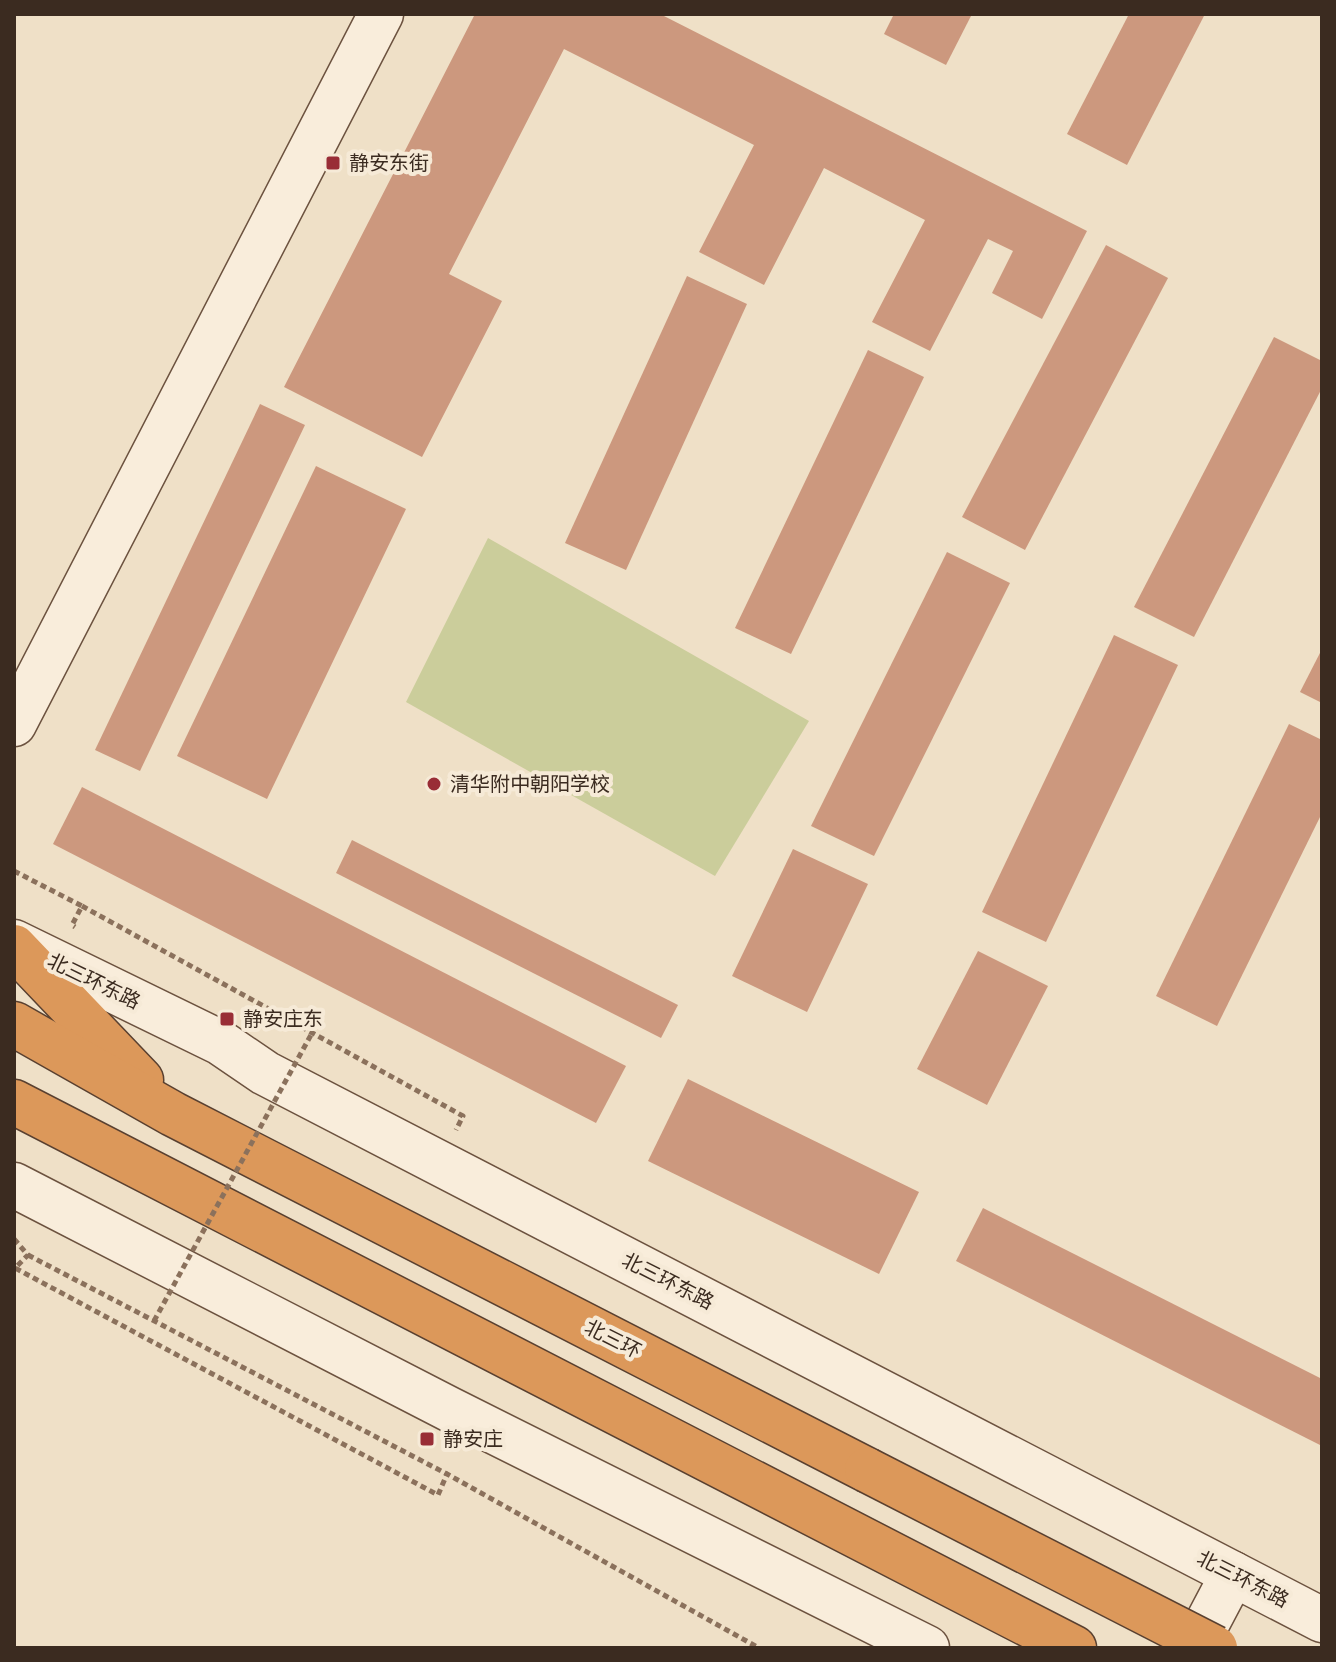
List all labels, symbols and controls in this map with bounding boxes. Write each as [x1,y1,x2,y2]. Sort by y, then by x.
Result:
place label: 静安东街 [349,152,429,174]
marker: 静安东街 [324,154,342,172]
place label: 清华附中朝阳学校 [450,773,610,795]
marker: 清华附中朝阳学校 [425,775,443,793]
street label: 北三环东路 [44,949,144,1013]
place label: 静安庄东 [243,1008,323,1030]
marker: 静安庄东 [218,1010,236,1028]
street label: 北三环东路 [618,1248,718,1314]
street label: 北三环 [581,1316,645,1362]
place label: 静安庄 [443,1428,503,1450]
marker: 静安庄 [418,1430,436,1448]
street label: 北三环东路 [1193,1546,1293,1612]

